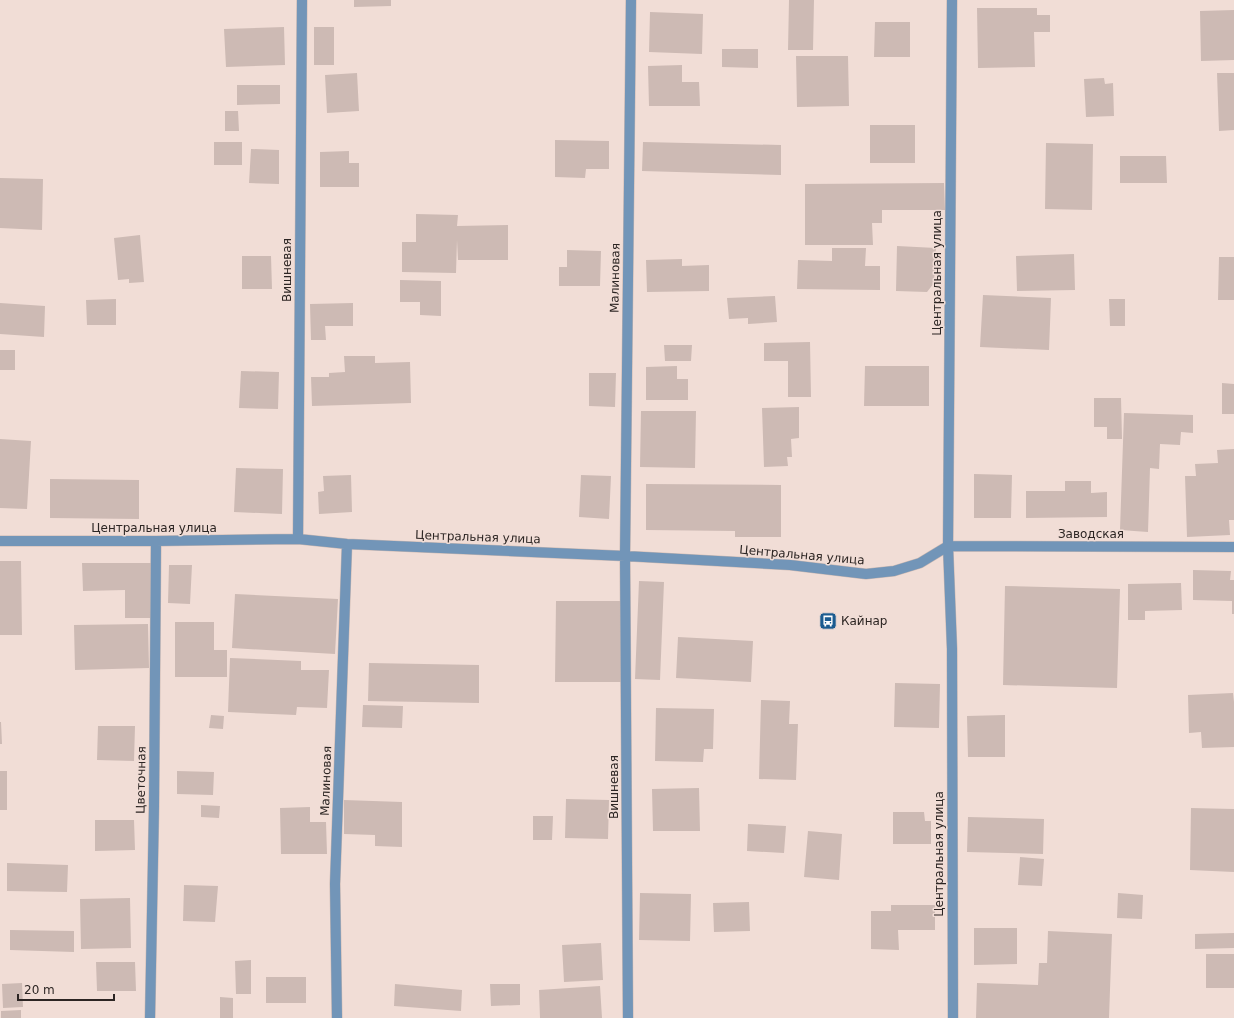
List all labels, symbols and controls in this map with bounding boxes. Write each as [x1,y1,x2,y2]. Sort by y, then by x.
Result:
street label: Центральная улица [930,210,944,336]
street label: Вишневая [280,238,294,302]
street label: Малиновая [607,243,623,313]
street label: Центральная улица [91,521,217,535]
street label: Заводская [1058,527,1124,541]
street label: Центральная улица [415,528,541,546]
street label: Центральная улица [739,543,865,567]
bus stop icon: Кайнар [818,611,838,631]
place label: Кайнар [841,614,888,628]
street label: Цветочная [133,746,149,814]
street label: Малиновая [318,746,334,816]
street label: Вишневая [607,755,621,819]
street label: Центральная улица [932,791,946,917]
scale bar [18,976,114,1002]
text: 20 m [24,983,55,997]

